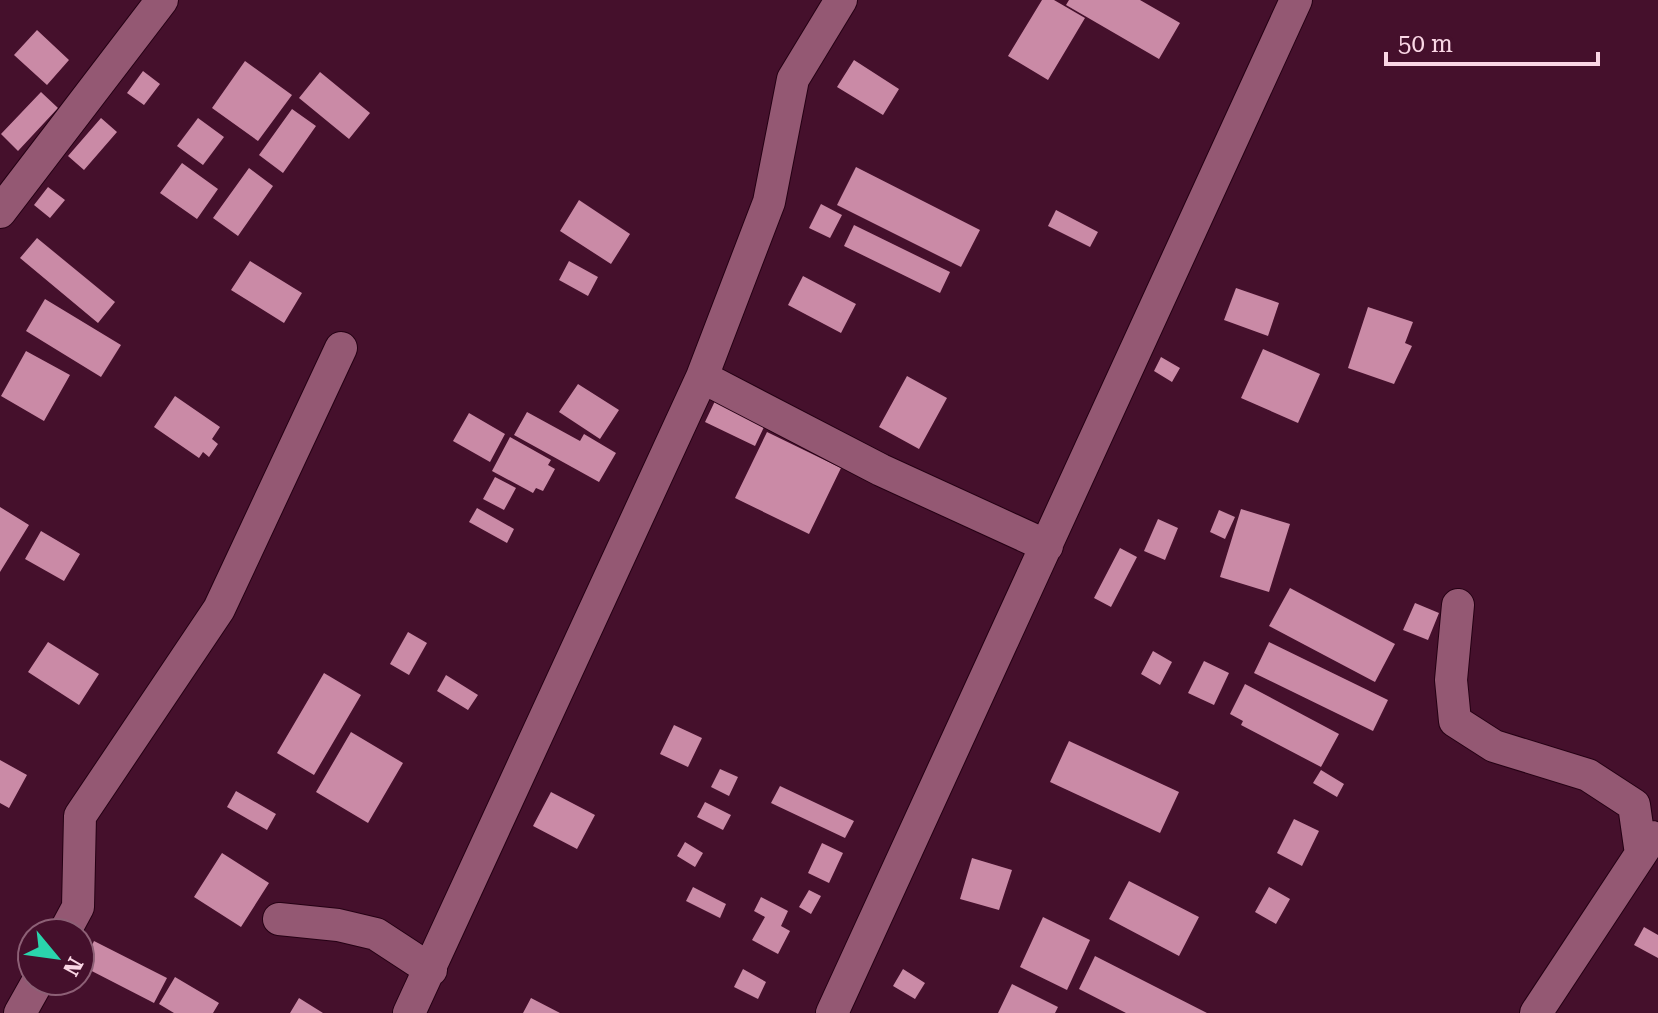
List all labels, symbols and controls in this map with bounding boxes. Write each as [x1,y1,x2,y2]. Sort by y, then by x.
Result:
scale bar [1386,16,1598,66]
text: 50 m [1398,30,1453,58]
north arrow [16,917,96,997]
text: N [58,953,88,980]

